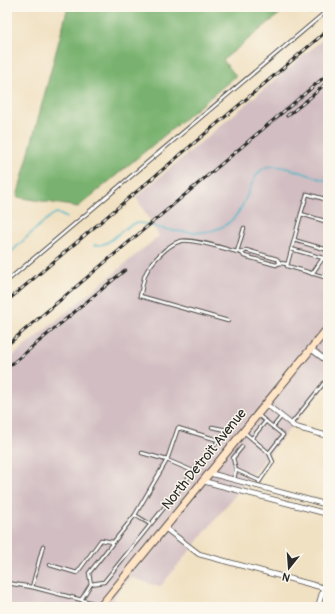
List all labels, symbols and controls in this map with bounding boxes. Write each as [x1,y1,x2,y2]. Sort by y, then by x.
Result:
street label: North Detroit Avenue [158,405,250,513]
north arrow [269,548,309,588]
text: N [280,570,292,584]

